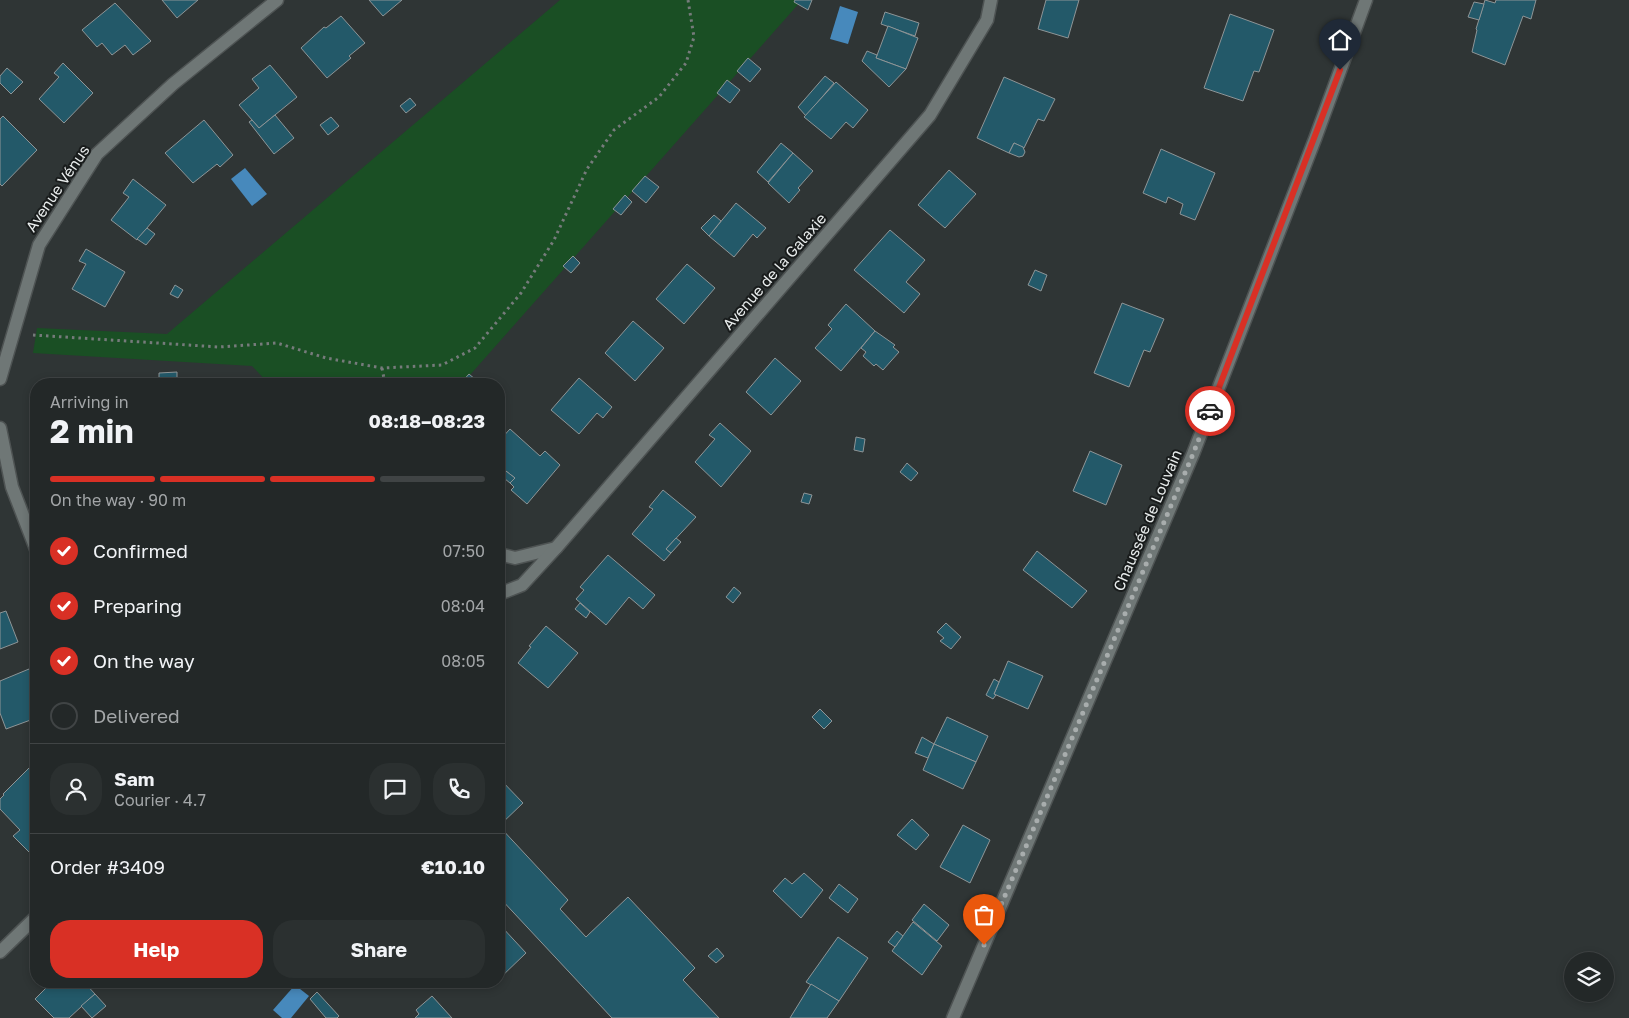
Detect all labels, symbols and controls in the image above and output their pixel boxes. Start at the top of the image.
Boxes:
pin [1319,19,1361,70]
icon: home [1326,26,1354,54]
street label: Avenue Vénus [21,141,93,235]
street label: Avenue de la Galaxie [718,209,830,333]
courier [1185,386,1235,436]
text: Arriving in [50,392,129,412]
icon: car [1196,397,1224,425]
text: 08:18–08:23 [369,409,485,432]
text: 2 min [50,412,134,450]
street label: Chaussée de Louvain [1109,447,1185,593]
text: On the way · 90 m [50,490,186,510]
icon: check [50,537,78,565]
text: Confirmed [93,539,188,562]
text: 07:50 [443,541,485,561]
icon: check [50,592,78,620]
text: Preparing [93,594,182,617]
text: 08:04 [441,596,485,616]
icon: check [50,647,78,675]
text: On the way [93,649,195,672]
text: 08:05 [441,651,485,671]
text: Delivered [93,704,180,727]
button: person [50,763,102,815]
button: chat [369,763,421,815]
button: phone [433,763,485,815]
text: Sam [114,767,154,790]
text: Courier · 4.7 [114,790,206,810]
text: Order #3409 [50,855,165,878]
text: €10.10 [421,855,485,878]
pin [963,894,1005,945]
icon: bag [970,901,998,929]
button: Help [50,920,263,978]
button: Share [273,920,485,978]
map controls [1564,952,1614,1002]
button: layers [1564,952,1614,1002]

